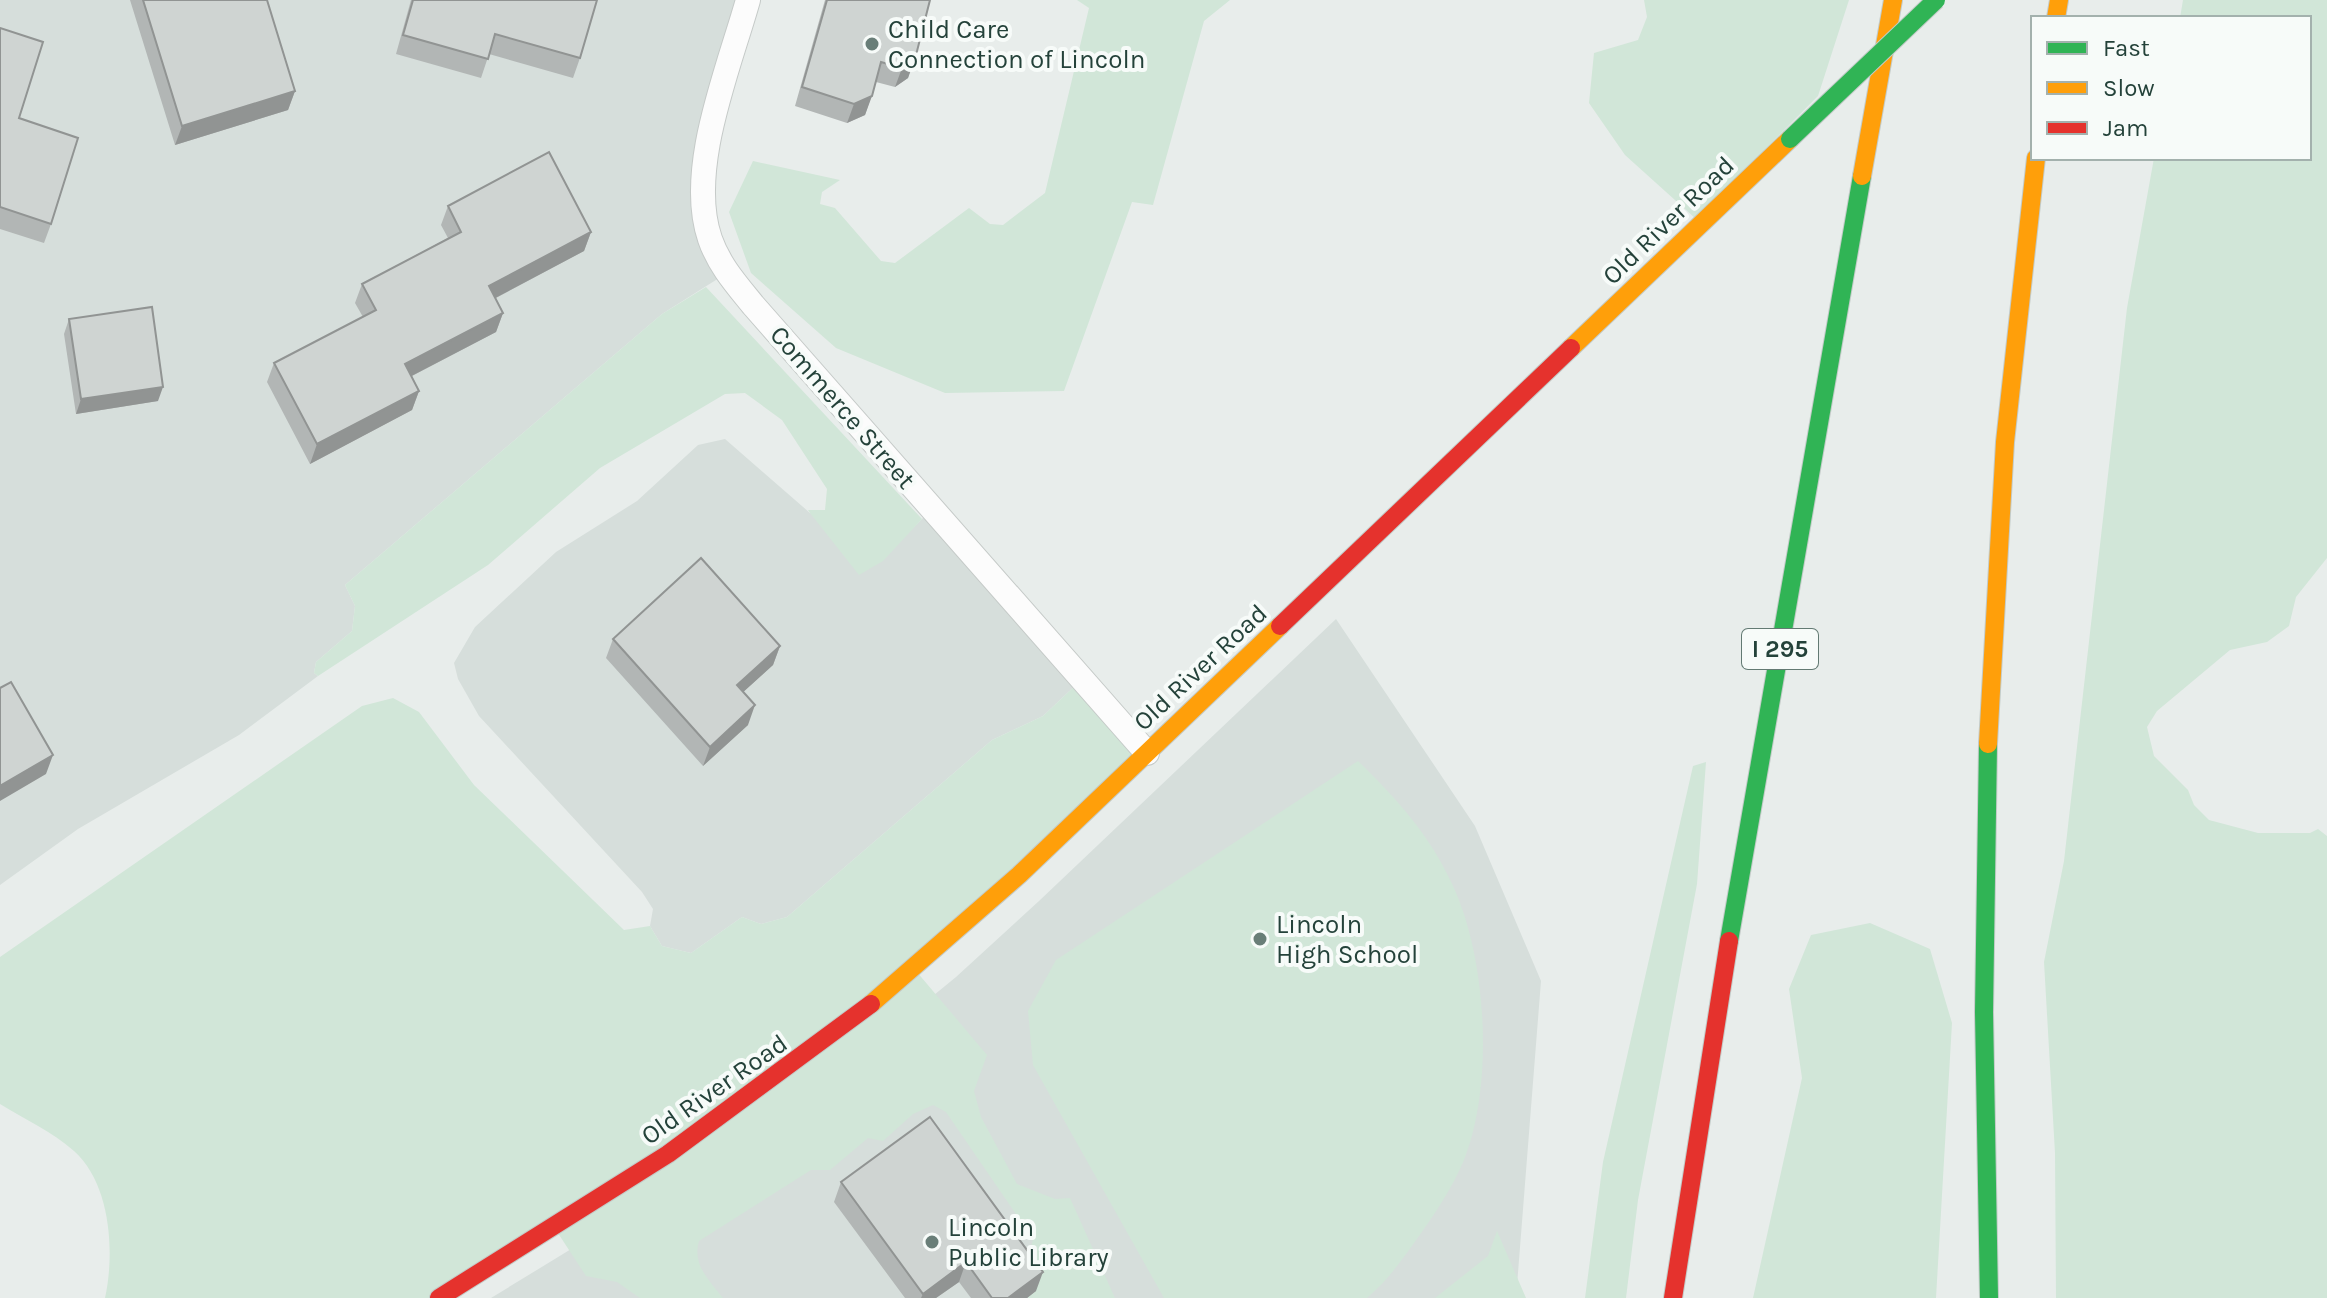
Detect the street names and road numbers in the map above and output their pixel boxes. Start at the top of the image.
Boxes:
street label: Old River Road [1596,150,1741,291]
street label: Commerce Street [763,319,922,495]
street label: Old River Road [1127,598,1274,737]
road number: I 295 [1742,629,1818,669]
street label: Old River Road [635,1028,793,1151]

